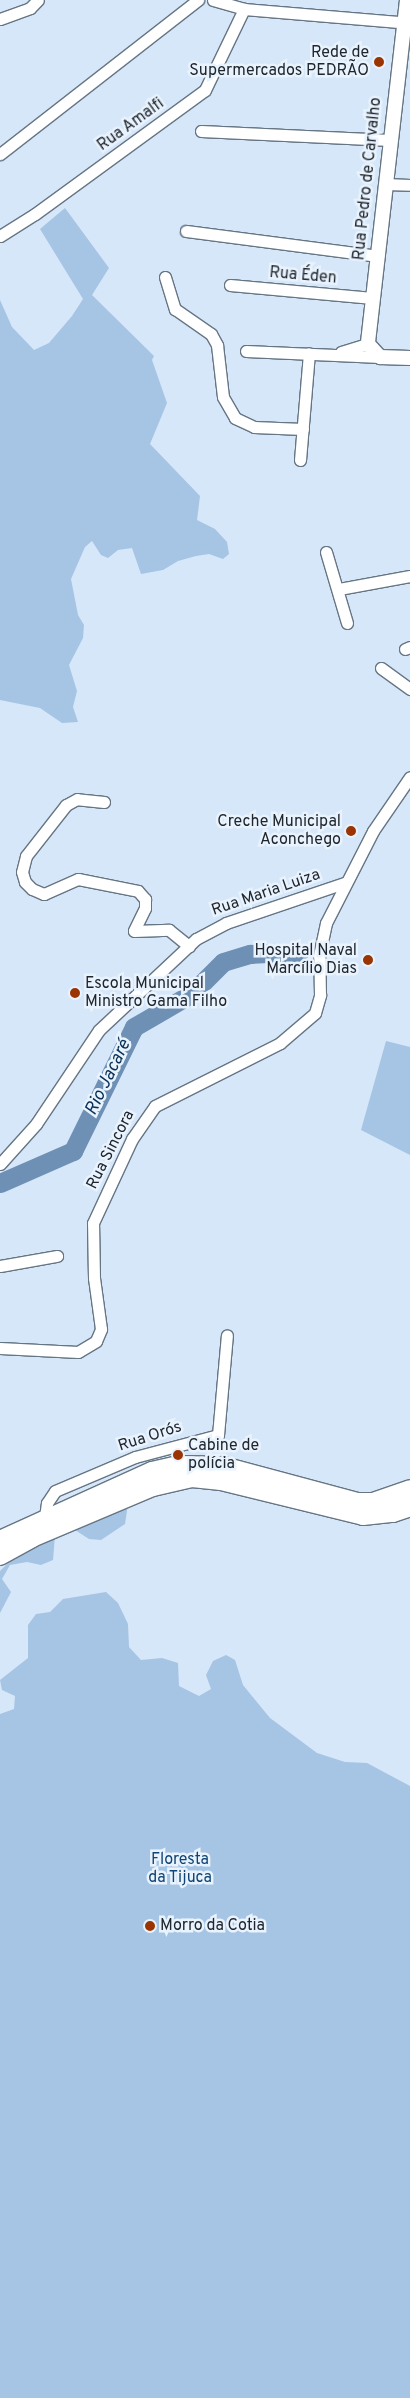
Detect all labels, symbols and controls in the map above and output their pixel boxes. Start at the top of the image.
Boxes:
place label: Rede de Supermercados PEDRÃO [189,43,369,81]
marker: Rede de Supermercados PEDRÃO [373,56,385,68]
street label: Rua Amalfi [94,94,168,156]
street label: Rua Pedro de Carvalho [350,97,386,261]
street label: Rua Éden [269,263,337,289]
place label: Creche Municipal Aconchego [217,812,341,850]
marker: Creche Municipal Aconchego [345,825,357,837]
street label: Rua Maria Luiza [209,865,323,921]
place label: Hospital Naval Marcílio Dias [254,941,357,979]
marker: Hospital Naval Marcílio Dias [361,953,375,967]
place label: Escola Municipal Ministro Gama Filho [85,974,227,1012]
marker: Escola Municipal Ministro Gama Filho [69,987,81,999]
water label: Rio Jacaré [81,1037,137,1119]
street label: Rua Sincora [83,1107,139,1193]
street label: Rua Orós [116,1418,184,1456]
place label: Cabine de polícia [188,1436,259,1474]
marker: Cabine de polícia [172,1449,184,1461]
park label: Floresta da Tijuca [148,1850,212,1888]
place label: Morro da Cotia [160,1916,265,1936]
marker: Morro da Cotia [144,1920,156,1932]

